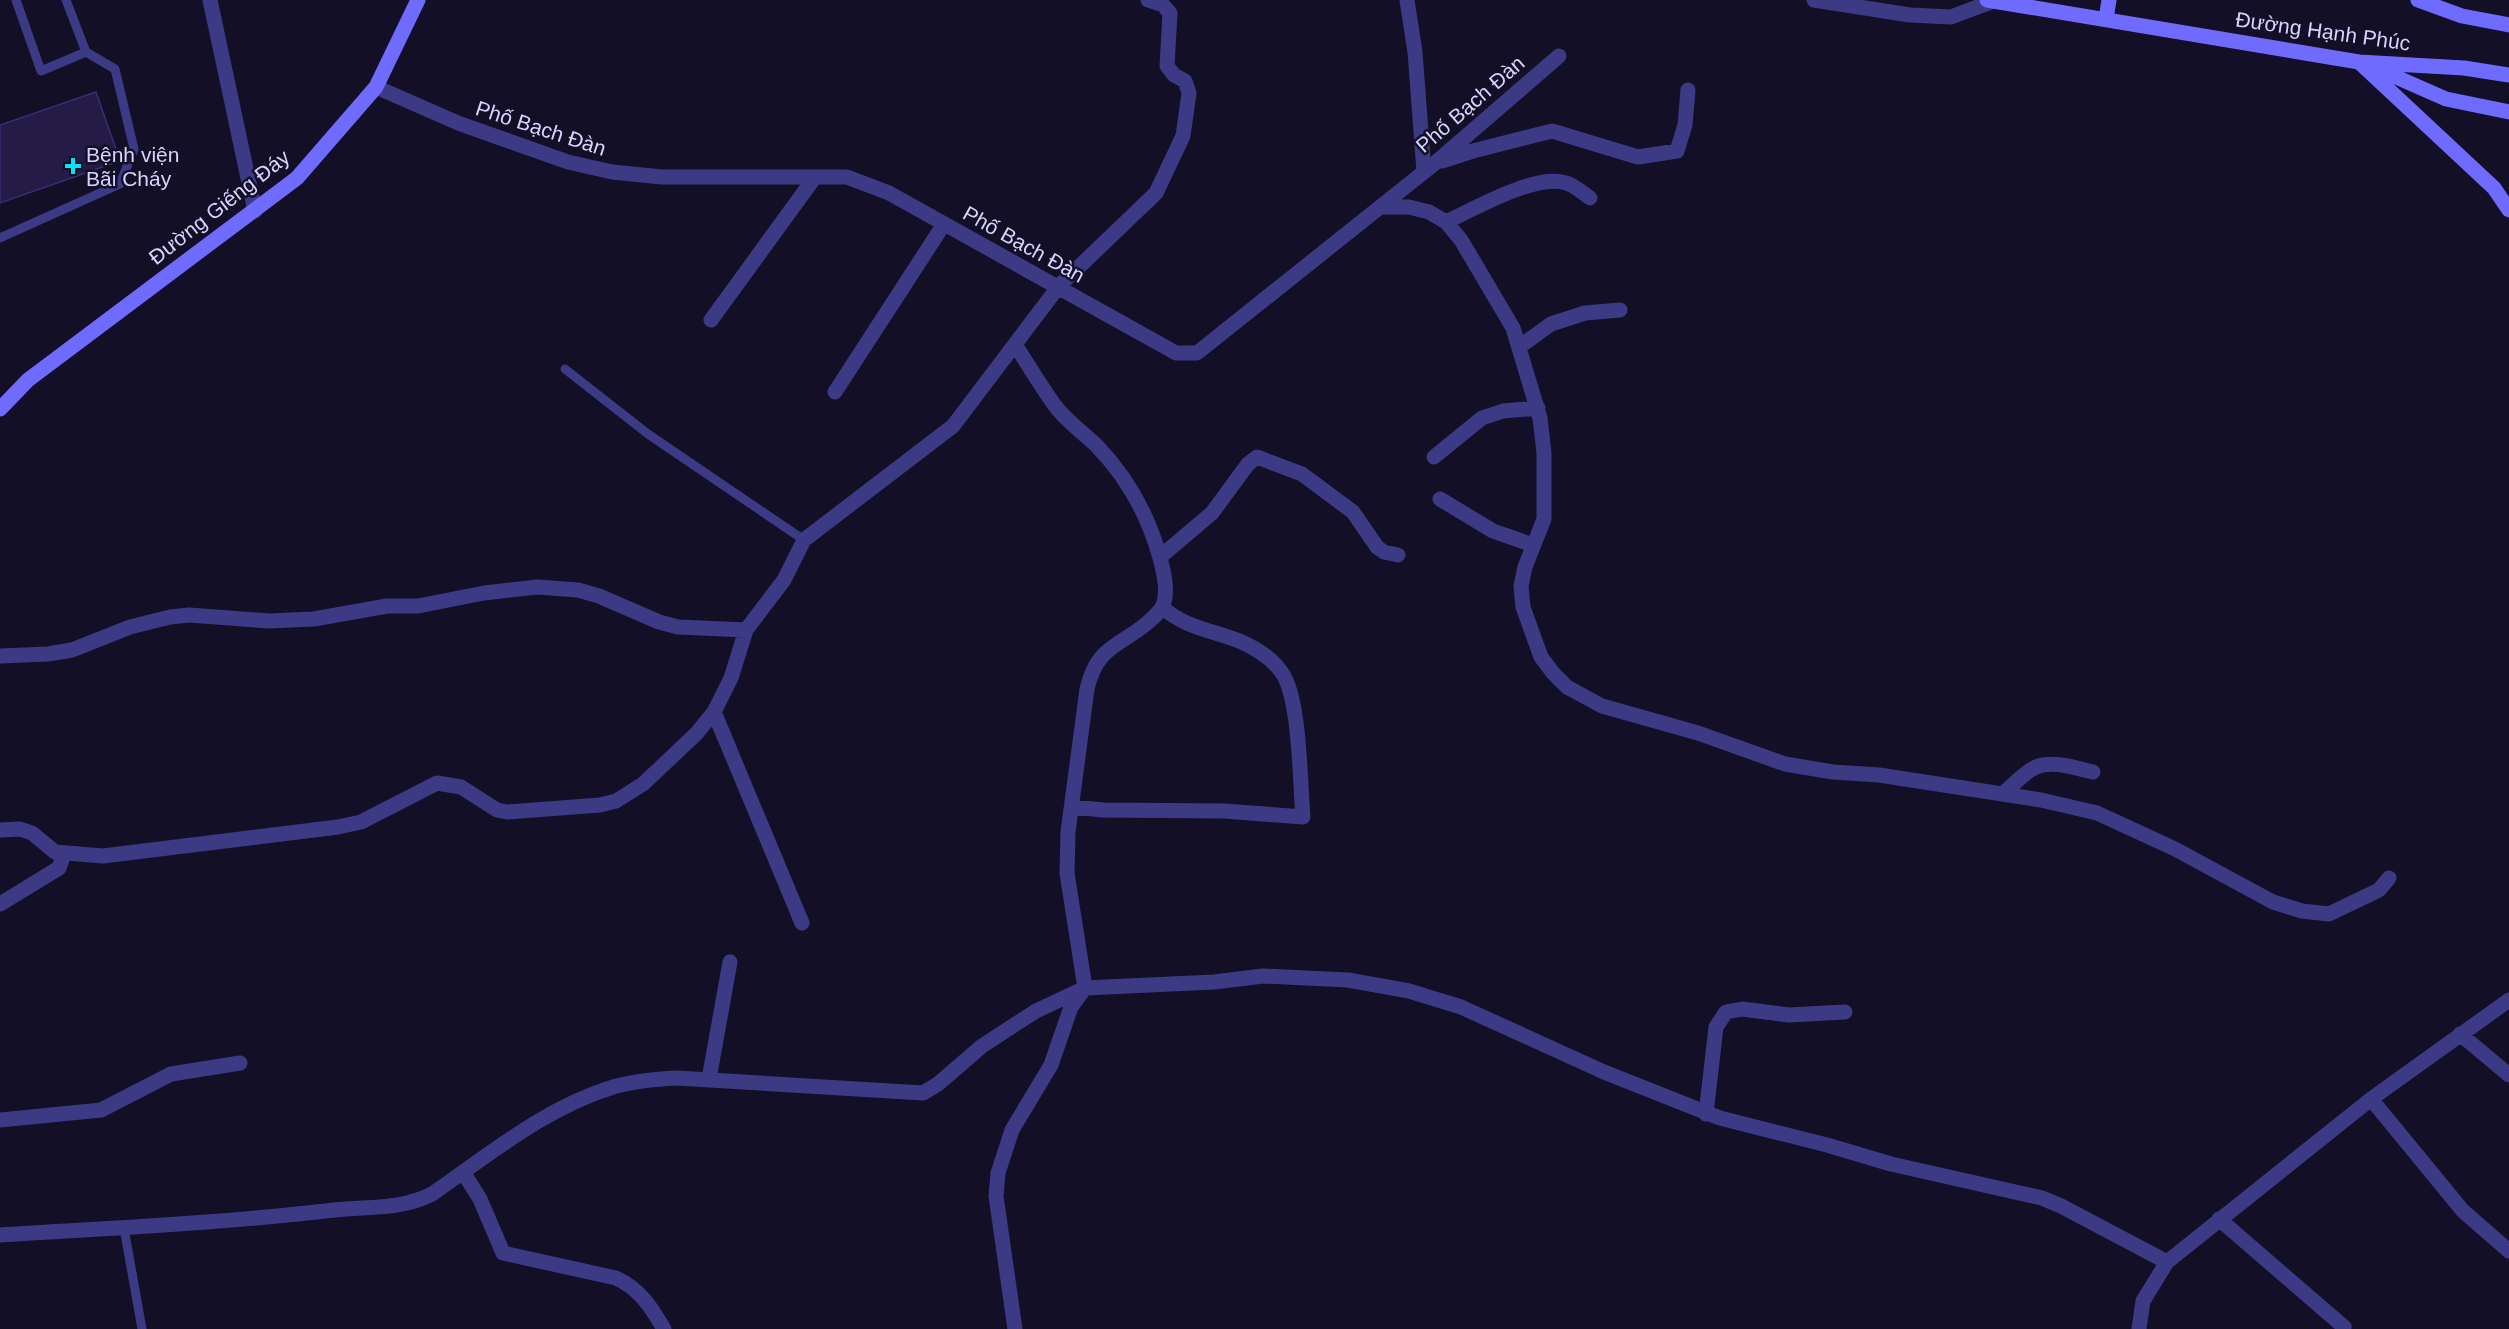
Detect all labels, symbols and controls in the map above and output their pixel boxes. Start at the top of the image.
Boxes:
street label: Đường Hạnh Phúc [2234,7,2412,55]
street label: Phố Bạch Đàn [1411,51,1529,157]
street label: Phố Bạch Đàn [473,96,609,160]
place label: Bệnh viện Bãi Cháy [86,143,179,190]
street label: Đường Giếng Đáy [144,145,294,269]
marker: Bệnh viện Bãi Cháy [64,157,82,175]
street label: Phố Bạch Đàn [959,201,1089,287]

